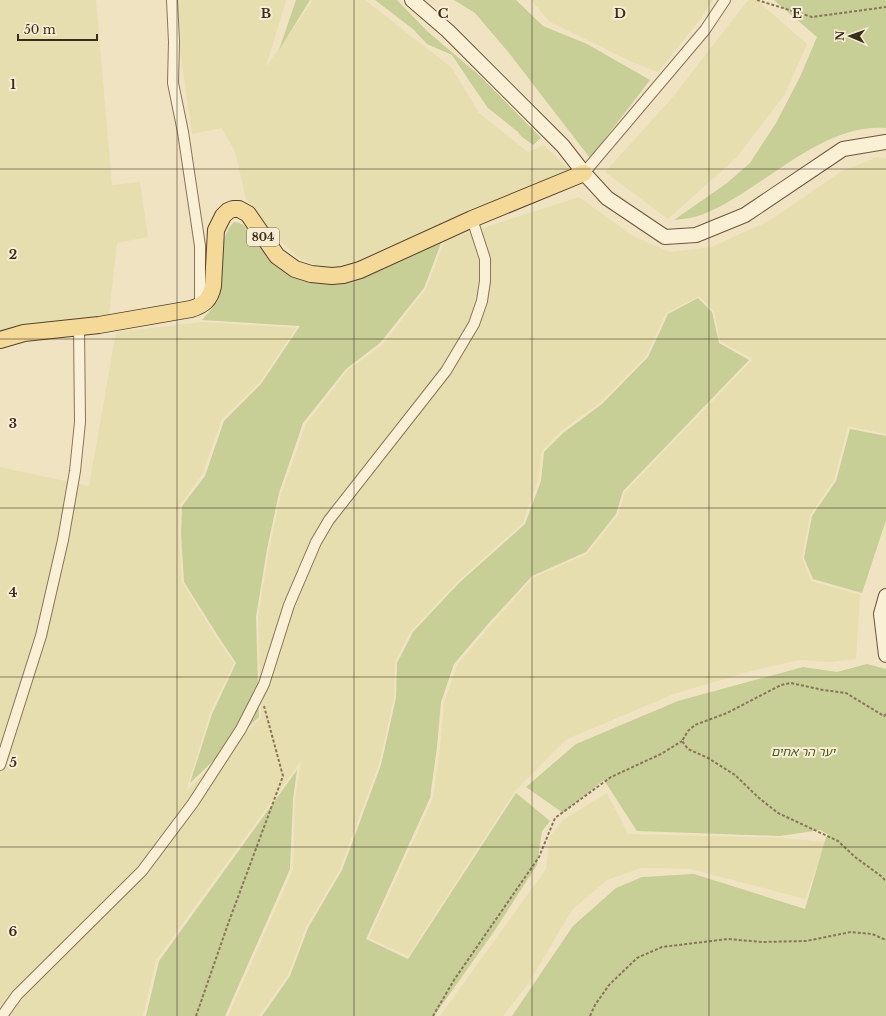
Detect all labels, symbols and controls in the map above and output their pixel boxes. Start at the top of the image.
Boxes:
text: B [261,5,271,22]
text: C [438,5,449,22]
text: D [614,5,626,22]
text: E [792,5,802,22]
scale bar [18,16,97,42]
north arrow [830,16,870,56]
text: 50 m [24,22,56,37]
text: N [833,30,847,41]
text: 1 [10,76,16,93]
road number: 804 [247,228,279,246]
text: 2 [9,246,17,263]
text: 3 [9,415,17,432]
text: 4 [9,584,18,601]
park label: יער הר אחים [771,744,837,759]
text: 5 [9,754,17,771]
text: 6 [9,923,18,940]

